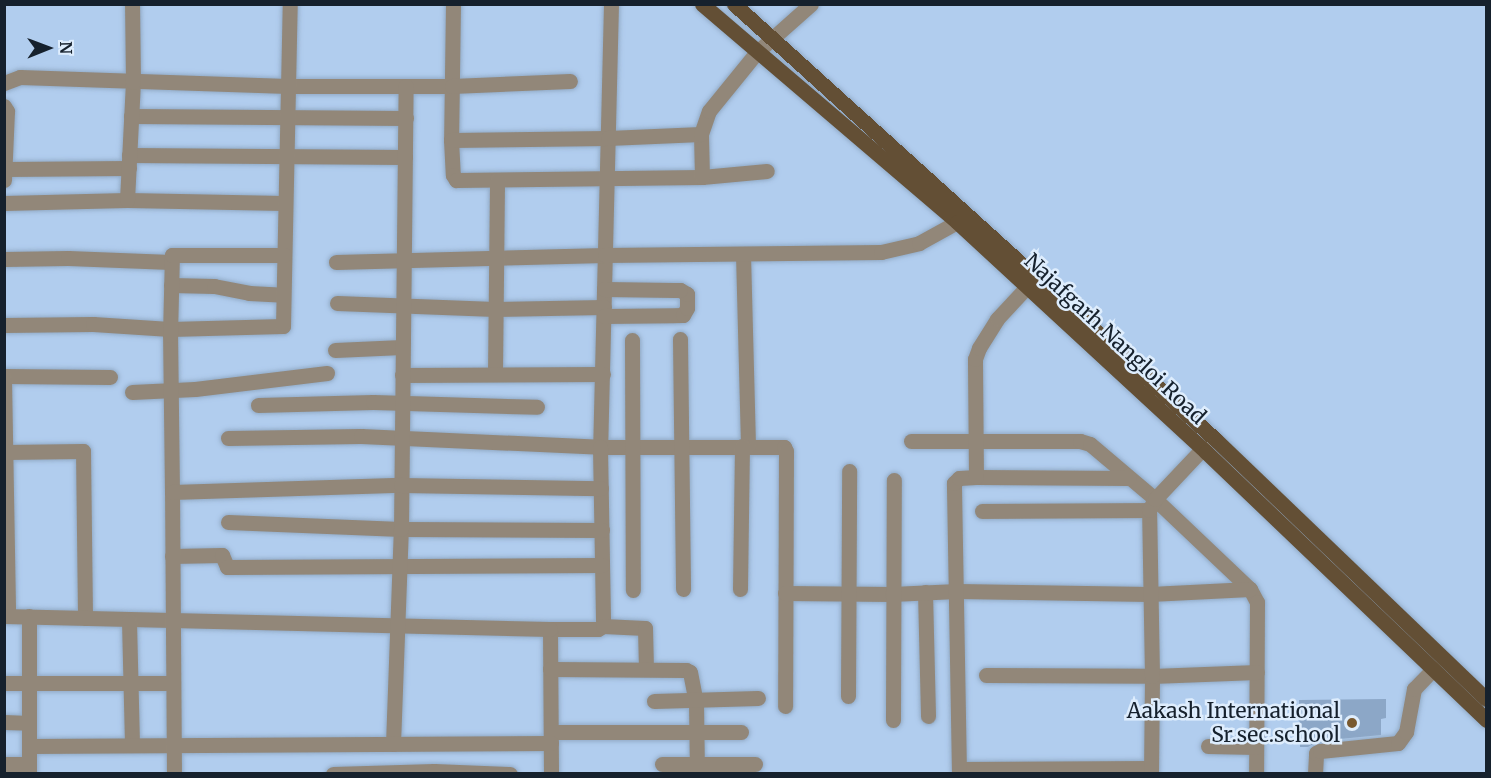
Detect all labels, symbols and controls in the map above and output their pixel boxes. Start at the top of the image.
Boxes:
north arrow [18,18,78,78]
text: N [56,41,76,54]
street label: Najafgarh Nangloi Road [1019,248,1211,430]
place label: Aakash International Sr.sec.school [1127,698,1340,748]
marker: Aakash International Sr.sec.school [1345,716,1359,730]

